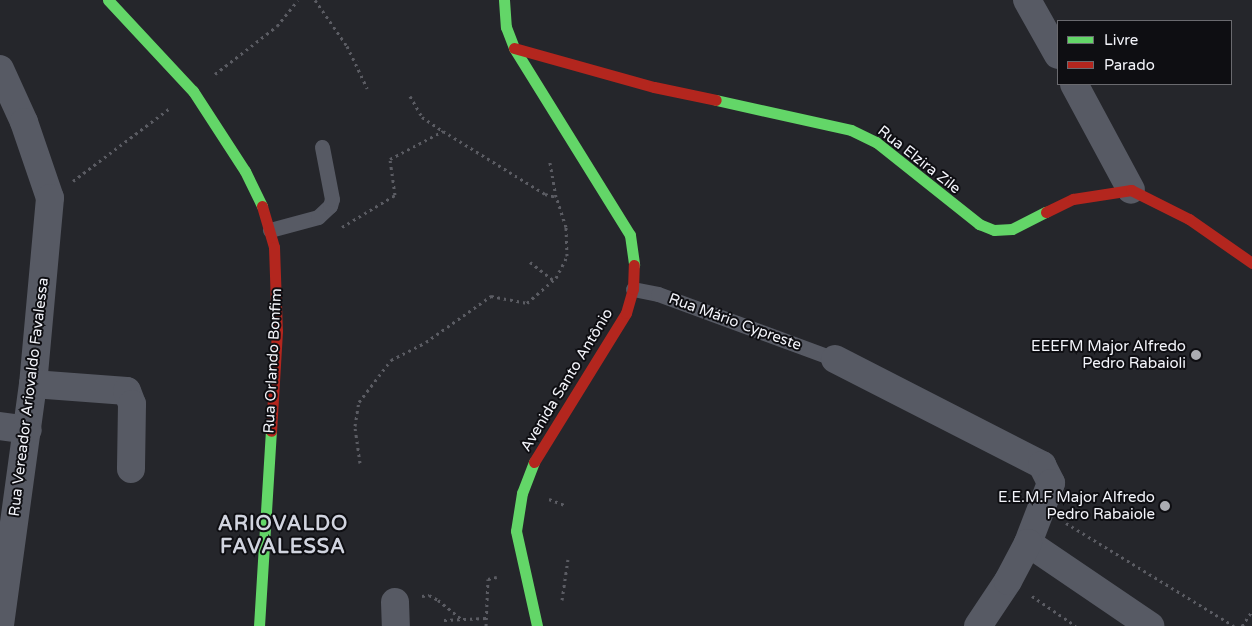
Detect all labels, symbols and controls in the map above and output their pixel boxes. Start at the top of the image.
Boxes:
legend [1057,20,1232,85]
text: Livre [1104,31,1138,49]
text: Parado [1104,56,1155,74]
street label: Rua Elzira Zile [874,122,964,198]
street label: Rua Vereador Ariovaldo Favalessa [5,276,53,518]
street label: Rua Orlando Bonfim [260,288,286,434]
street label: Rua Mário Cypreste [666,290,804,354]
street label: Avenida Santo Antônio [517,305,617,455]
place label: EEEFM Major Alfredo Pedro Rabaioli [1031,337,1186,372]
marker: EEEFM Major Alfredo Pedro Rabaioli [1190,349,1202,361]
place label: E.E.M.F Major Alfredo Pedro Rabaiole [998,488,1155,523]
marker: E.E.M.F Major Alfredo Pedro Rabaiole [1159,500,1171,512]
district label: ARIOVALDO FAVALESSA [217,512,349,559]

